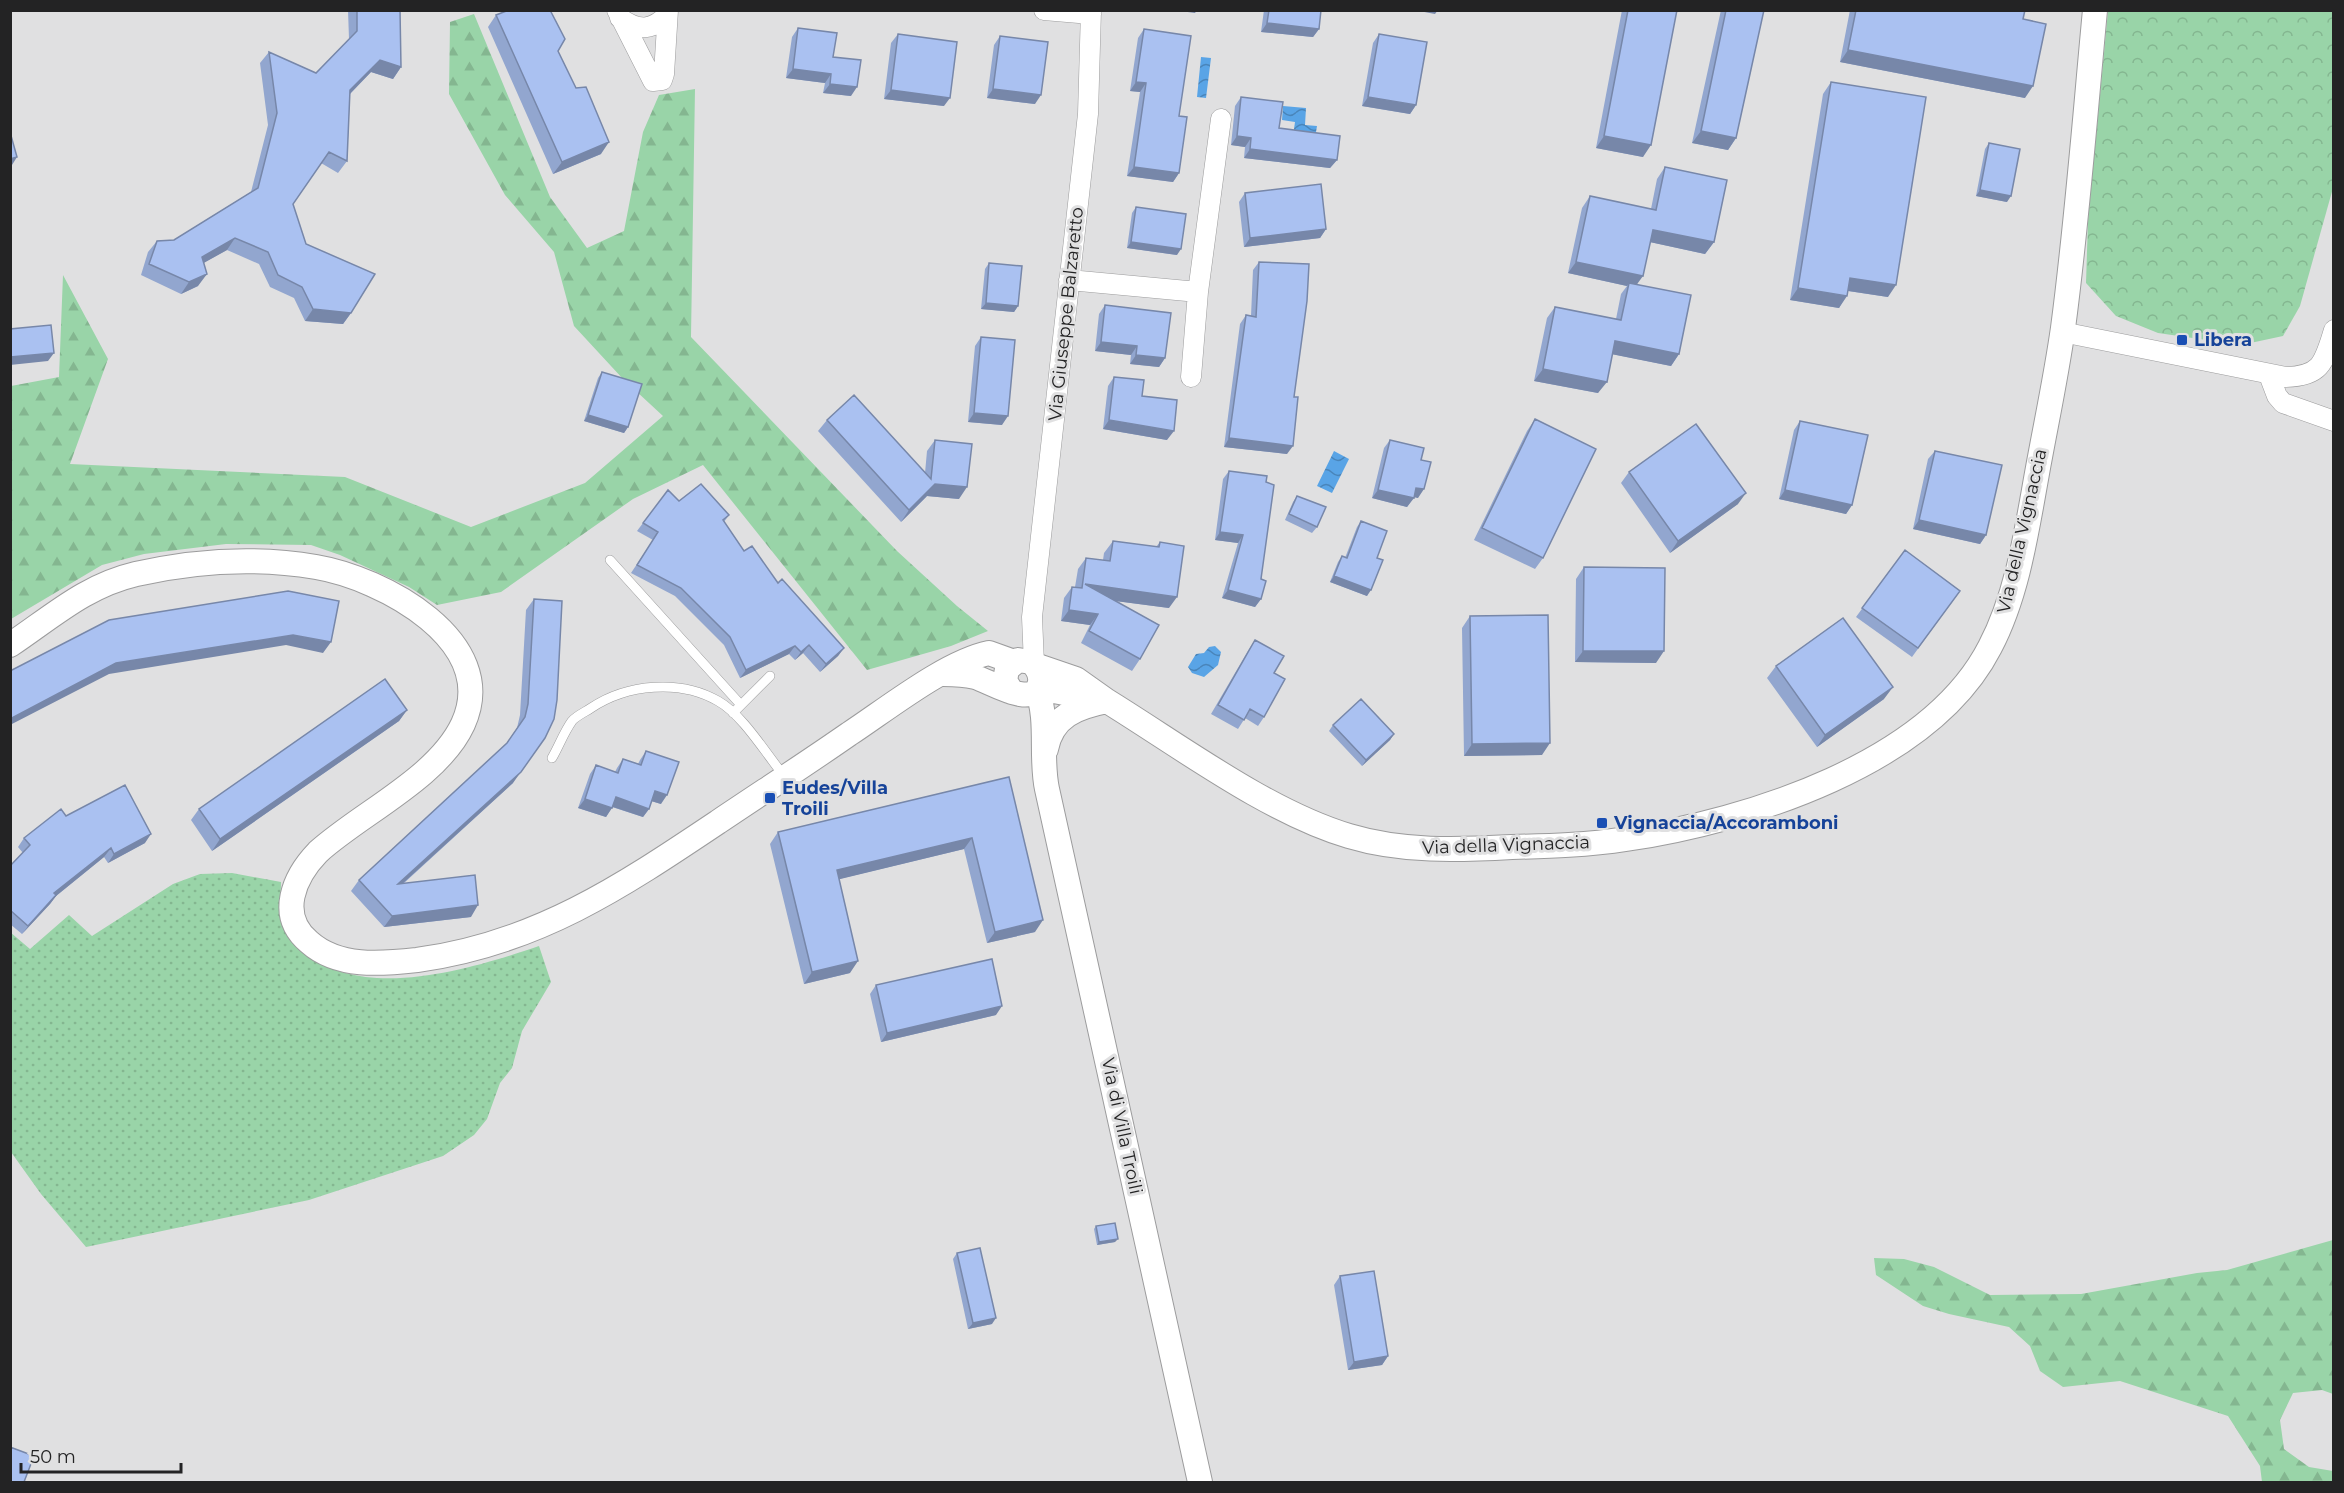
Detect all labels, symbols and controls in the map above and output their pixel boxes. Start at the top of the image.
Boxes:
street label: Via Giuseppe Balzaretto [1044,206,1088,422]
place label: Libera [2194,329,2252,351]
marker: Libera [2175,333,2189,347]
street label: Via della Vignaccia [1992,447,2052,615]
place label: Eudes/Villa Troili [782,777,888,820]
marker: Eudes/Villa Troili [763,791,777,805]
place label: Vignaccia/Accoramboni [1613,812,1839,834]
marker: Vignaccia/Accoramboni [1595,816,1609,830]
street label: Via della Vignaccia [1422,831,1590,859]
street label: Via di Villa Troili [1097,1056,1147,1196]
scale bar [21,1436,182,1474]
text: 50 m [30,1446,76,1468]

